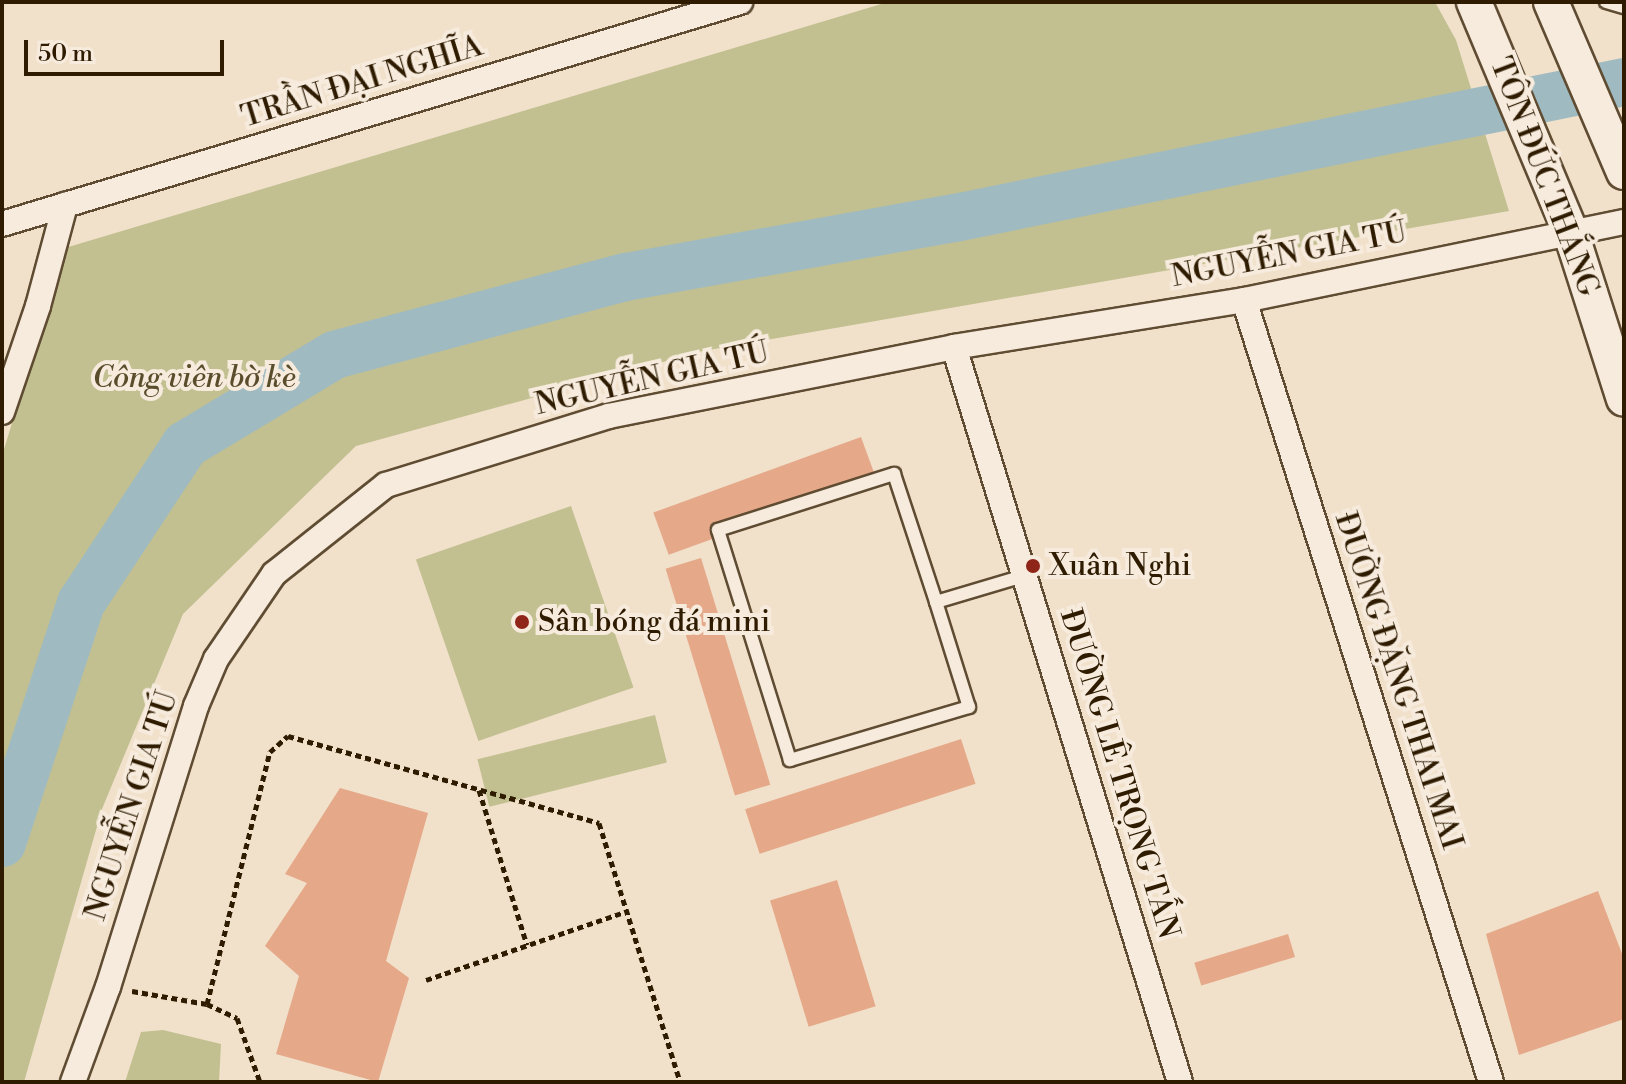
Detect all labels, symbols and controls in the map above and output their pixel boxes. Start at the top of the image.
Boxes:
scale bar [28,24,228,74]
street label: TRẦN ĐẠI NGHĨA [237,28,487,136]
text: 50 m [38,39,93,69]
street label: TÔN ĐỨC THẮNG [1482,52,1606,302]
street label: NGUYỄN GIA TÚ [1169,215,1409,295]
street label: NGUYỄN GIA TÚ [532,335,772,423]
park label: Công viên bờ kè [92,360,296,396]
street label: ĐƯỜNG ĐẶNG THAI MAI [1327,508,1469,854]
place label: Xuân Nghi [1049,548,1191,584]
marker: Xuân Nghi [1024,557,1042,575]
place label: Sân bóng đá mini [538,604,770,640]
street label: ĐƯỜNG LÊ TRỌNG TẤN [1052,605,1186,943]
marker: Sân bóng đá mini [513,613,531,631]
street label: NGUYỄN GIA TÚ [78,687,186,925]

